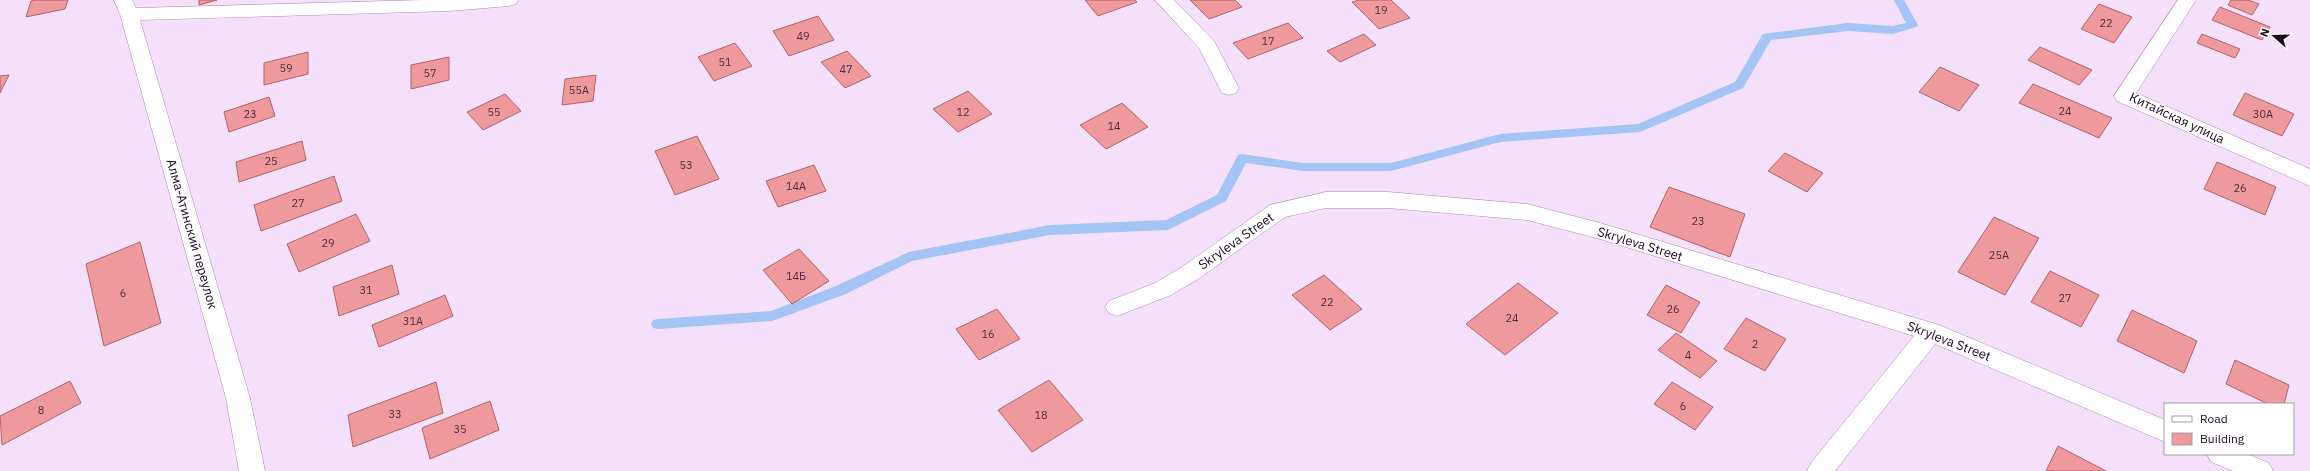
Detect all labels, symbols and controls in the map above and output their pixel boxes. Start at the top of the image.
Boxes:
house number: 19 [1374,3,1388,17]
house number: 22 [2099,16,2113,30]
north arrow [2254,16,2294,56]
text: N [2257,26,2273,39]
house number: 49 [796,29,810,43]
house number: 17 [1261,34,1275,48]
house number: 51 [718,55,732,69]
house number: 59 [279,61,293,75]
house number: 47 [839,62,853,76]
house number: 57 [423,66,437,80]
house number: 55А [569,83,589,97]
street label: Китайская улица [2127,88,2227,148]
house number: 24 [2058,104,2072,118]
house number: 55 [487,105,501,119]
house number: 12 [956,105,970,119]
house number: 23 [243,107,257,121]
house number: 30А [2253,107,2273,121]
house number: 14 [1107,119,1121,133]
house number: 25 [264,154,278,168]
street label: Алма-Атинский переулок [162,157,222,311]
house number: 53 [679,158,693,172]
house number: 14А [786,179,806,193]
house number: 26 [2233,181,2247,195]
house number: 27 [291,196,305,210]
street label: Skryleva Street [1195,209,1277,273]
house number: 23 [1691,214,1705,228]
street label: Skryleva Street [1595,223,1685,265]
house number: 29 [321,236,335,250]
house number: 25А [1989,248,2009,262]
house number: 14Б [786,269,806,283]
house number: 31 [359,283,373,297]
house number: 6 [120,286,126,300]
house number: 27 [2058,291,2072,305]
house number: 22 [1320,295,1334,309]
house number: 26 [1666,302,1680,316]
house number: 24 [1505,311,1519,325]
house number: 31А [403,314,423,328]
street label: Skryleva Street [1905,317,1993,365]
house number: 16 [981,327,995,341]
house number: 2 [1752,337,1758,351]
house number: 4 [1685,348,1692,362]
house number: 6 [1680,399,1686,413]
house number: 8 [38,403,44,417]
legend [2164,403,2294,455]
house number: 33 [388,407,402,421]
house number: 18 [1034,408,1048,422]
text: Road [2200,411,2228,426]
house number: 35 [453,422,467,436]
text: Building [2200,431,2245,446]

